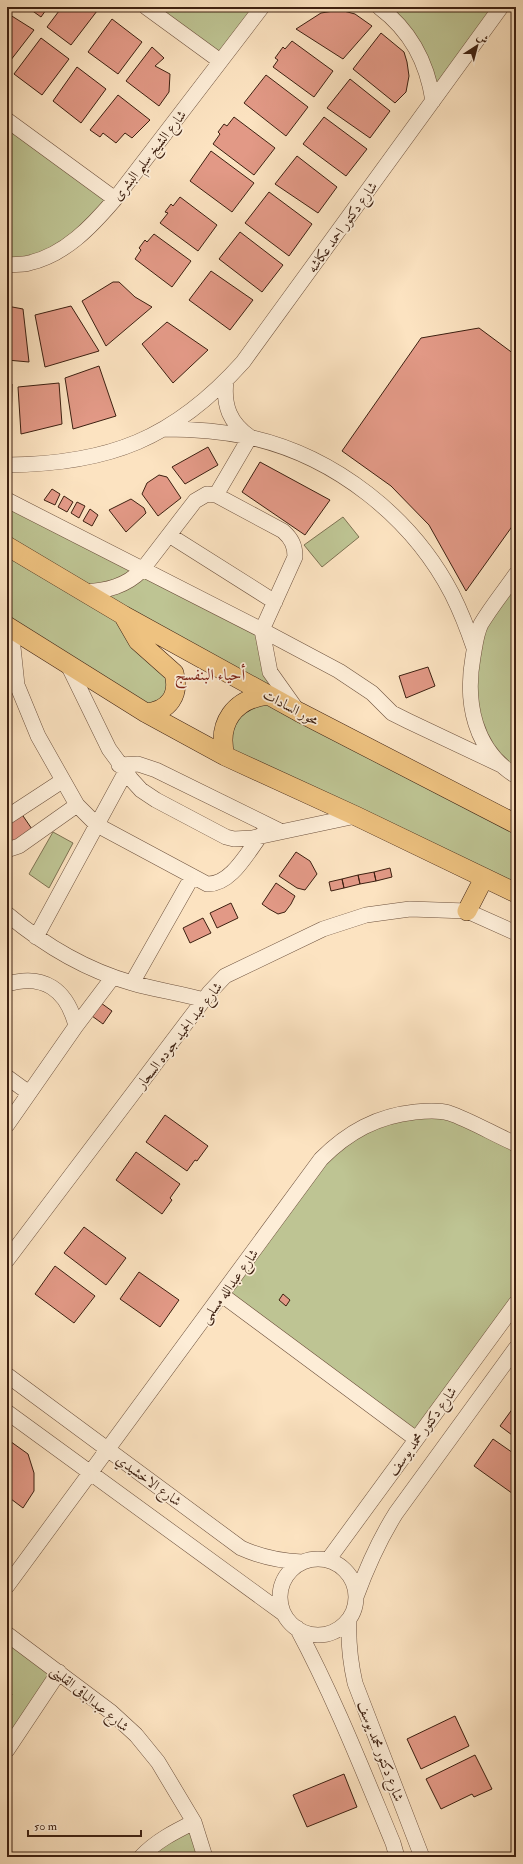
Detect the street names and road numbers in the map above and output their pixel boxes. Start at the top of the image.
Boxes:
street label: شارع الشيخ سليم البشرى [109,107,194,207]
street label: شارع دكتور احمد عكاشه [304,178,384,278]
street label: محور السادات [260,686,322,729]
street label: شارع عبد الحميد جوده السحار [131,979,229,1095]
street label: شارع عبدالله مسلمى [197,1246,265,1329]
street label: شارع دكتور محمد يوسف [384,1383,463,1481]
street label: شارع الاخشيدي [111,1451,185,1512]
street label: شارع عبدالباقى القلينى [45,1662,132,1738]
street label: شارع دكتور محمد يوسف [351,1699,407,1805]

